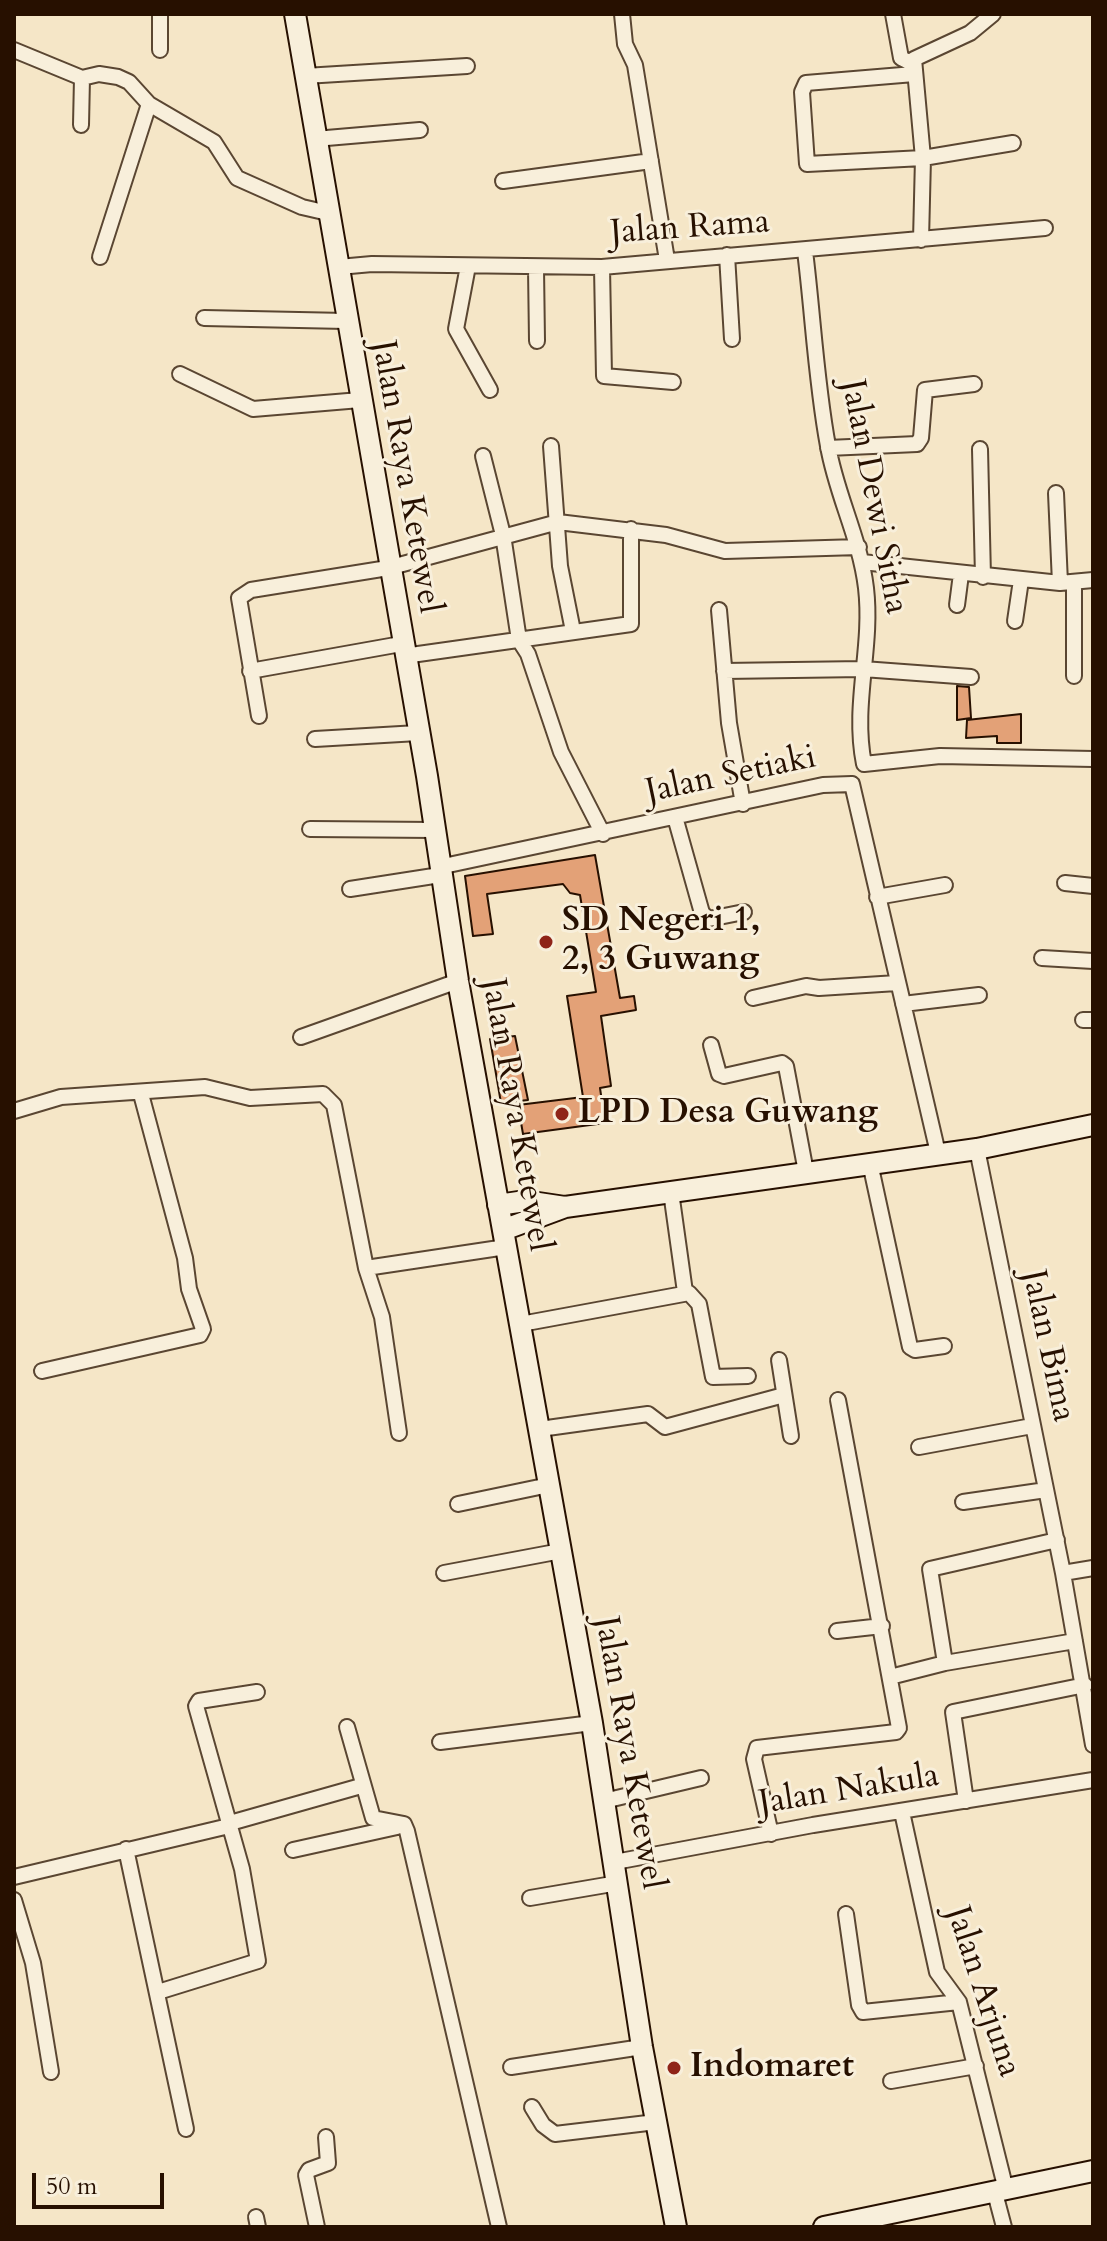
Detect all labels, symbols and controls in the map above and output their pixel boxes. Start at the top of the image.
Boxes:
street label: Jalan Rama [609,203,771,255]
street label: Jalan Raya Ketewel [361,337,449,617]
street label: Jalan Dewi Sitha [830,376,916,618]
street label: Jalan Setiaki [642,738,820,814]
place label: SD Negeri 1, 2, 3 Guwang [562,902,760,982]
marker: SD Negeri 1, 2, 3 Guwang [537,933,555,951]
street label: Jalan Raya Ketewel [471,975,559,1255]
place label: LPD Desa Guwang [578,1094,878,1134]
marker: LPD Desa Guwang [553,1105,571,1123]
street label: Jalan Bima [1011,1266,1083,1426]
street label: Jalan Raya Ketewel [584,1613,672,1893]
street label: Jalan Nakula [756,1757,942,1825]
street label: Jalan Arjuna [935,1902,1029,2082]
place label: Indomaret [690,2048,854,2088]
marker: Indomaret [665,2059,683,2077]
scale bar [36,2157,168,2207]
text: 50 m [46,2170,97,2203]

